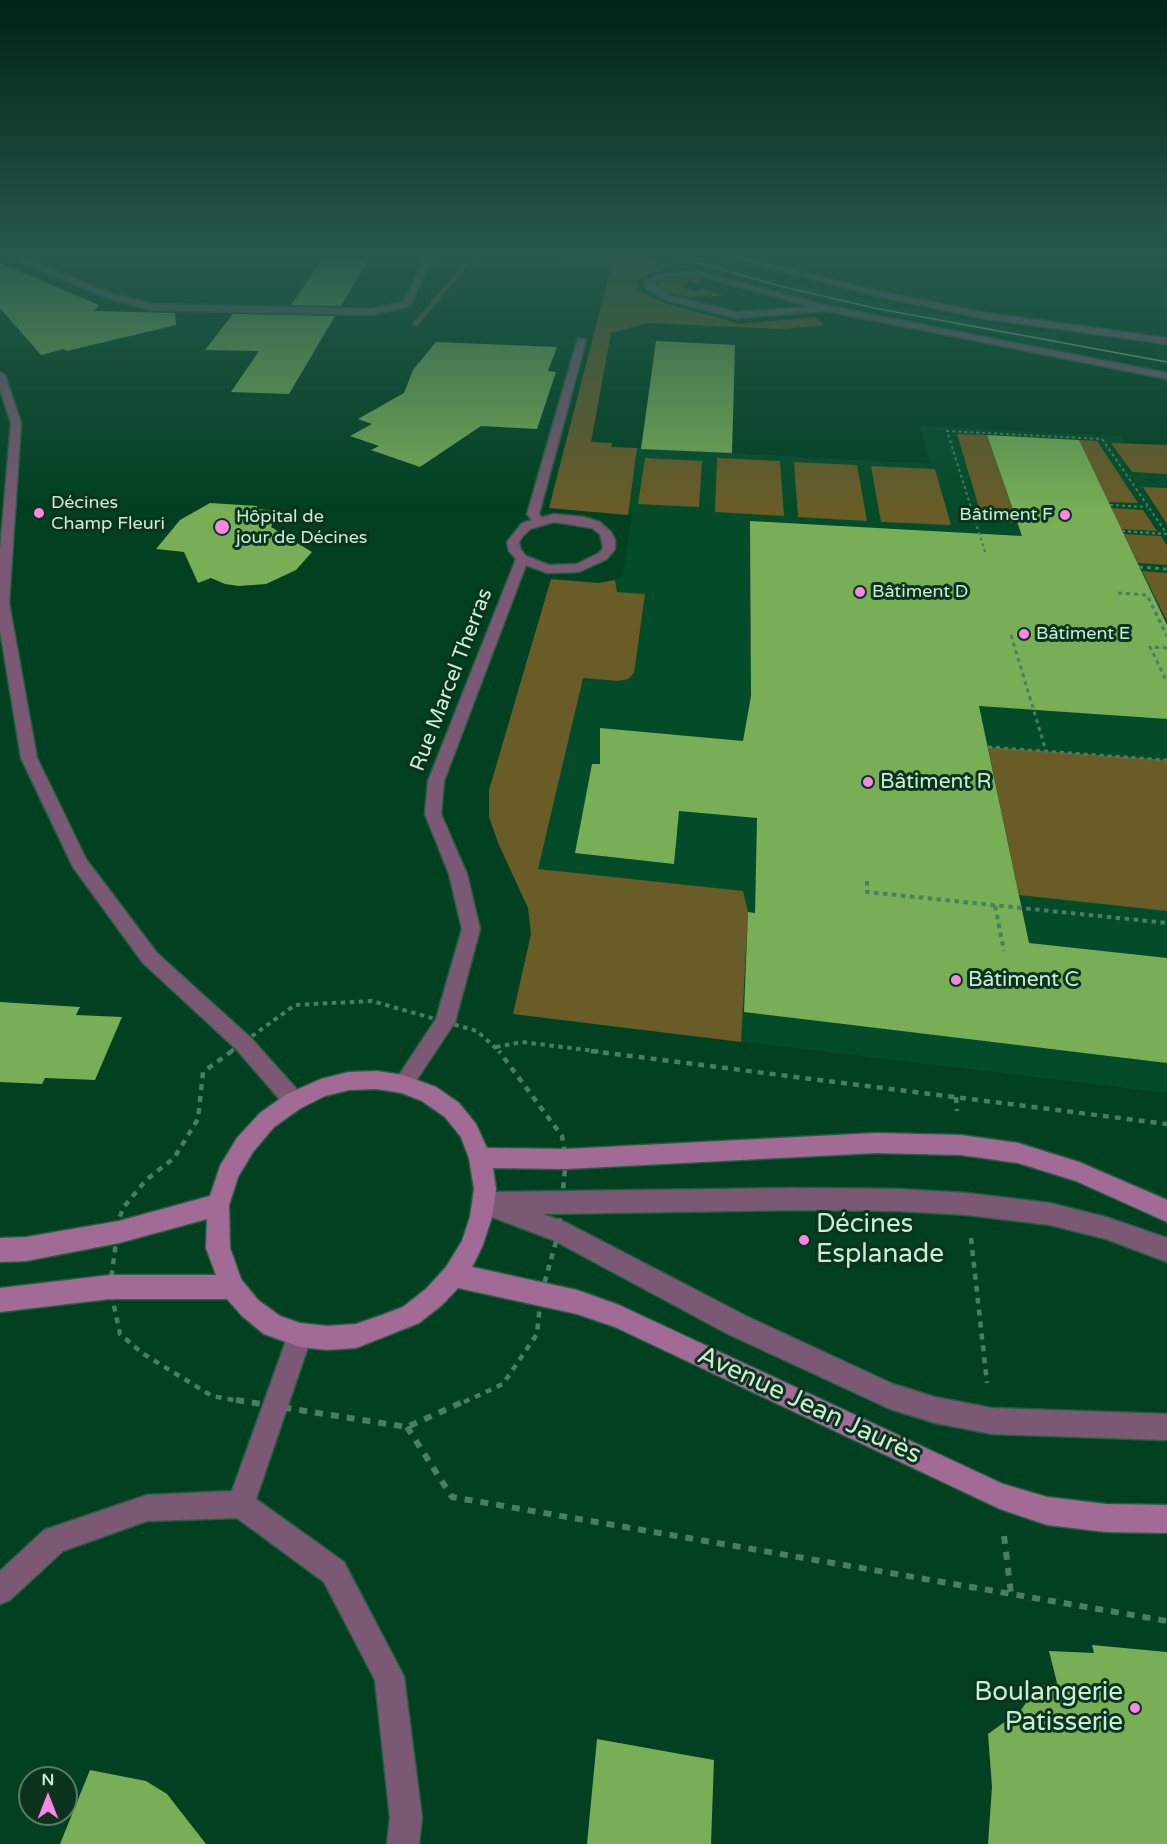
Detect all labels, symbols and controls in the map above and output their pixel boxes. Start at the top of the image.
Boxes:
place label: Décines Champ Fleuri [51,492,165,534]
place label: Bâtiment F [959,504,1053,526]
marker: Décines Champ Fleuri [32,506,46,520]
place label: Hôpital de jour de Décines [236,506,368,548]
marker: Bâtiment F [1058,508,1072,522]
marker: Hôpital de jour de Décines [213,518,231,536]
place label: Bâtiment D [872,581,968,603]
street label: Rue Marcel Therras [405,585,499,775]
marker: Bâtiment D [853,585,867,599]
place label: Bâtiment E [1036,623,1130,645]
marker: Bâtiment E [1017,627,1031,641]
place label: Bâtiment R [880,769,991,795]
marker: Bâtiment R [861,775,875,789]
place label: Bâtiment C [968,967,1079,993]
marker: Bâtiment C [949,973,963,987]
place label: Décines Esplanade [816,1209,944,1270]
marker: Décines Esplanade [797,1233,811,1247]
street label: Avenue Jean Jaurès [692,1340,926,1472]
place label: Boulangerie Patisserie [974,1677,1123,1738]
marker: Boulangerie Patisserie [1128,1701,1142,1715]
north arrow [18,1766,78,1826]
text: N [42,1770,54,1790]

